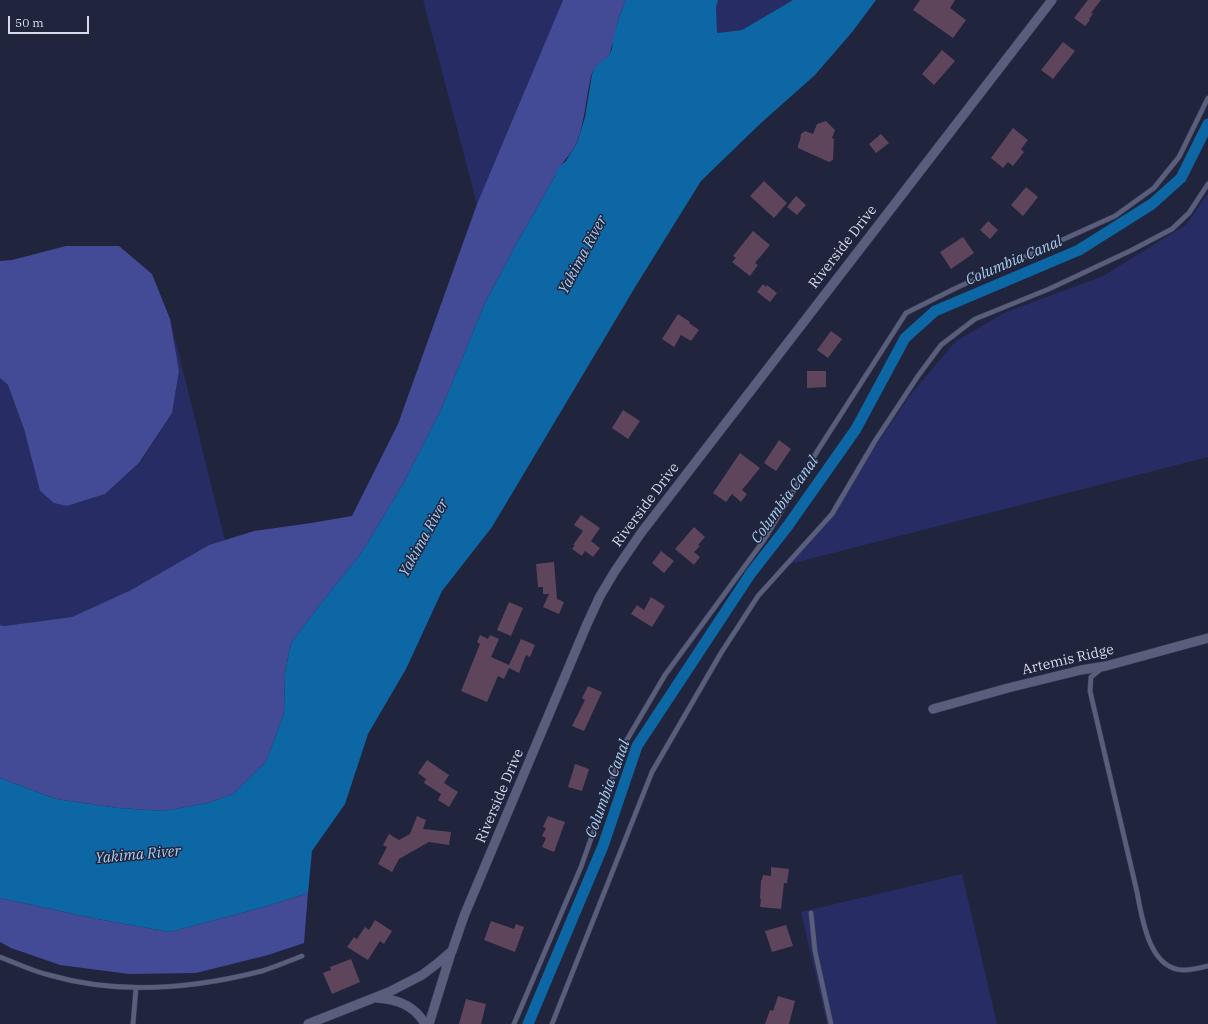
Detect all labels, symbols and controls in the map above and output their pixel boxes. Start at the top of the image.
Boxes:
scale bar [10,8,91,34]
text: 50 m [15,15,44,30]
street label: Riverside Drive [805,202,881,292]
water label: Yakima River [555,213,611,297]
water label: Columbia Canal [963,233,1065,289]
water label: Columbia Canal [747,453,823,547]
street label: Riverside Drive [609,460,683,550]
water label: Yakima River [395,496,453,580]
street label: Artemis Ridge [1021,641,1115,679]
water label: Columbia Canal [582,738,634,840]
street label: Riverside Drive [473,746,527,846]
water label: Yakima River [94,842,182,868]

